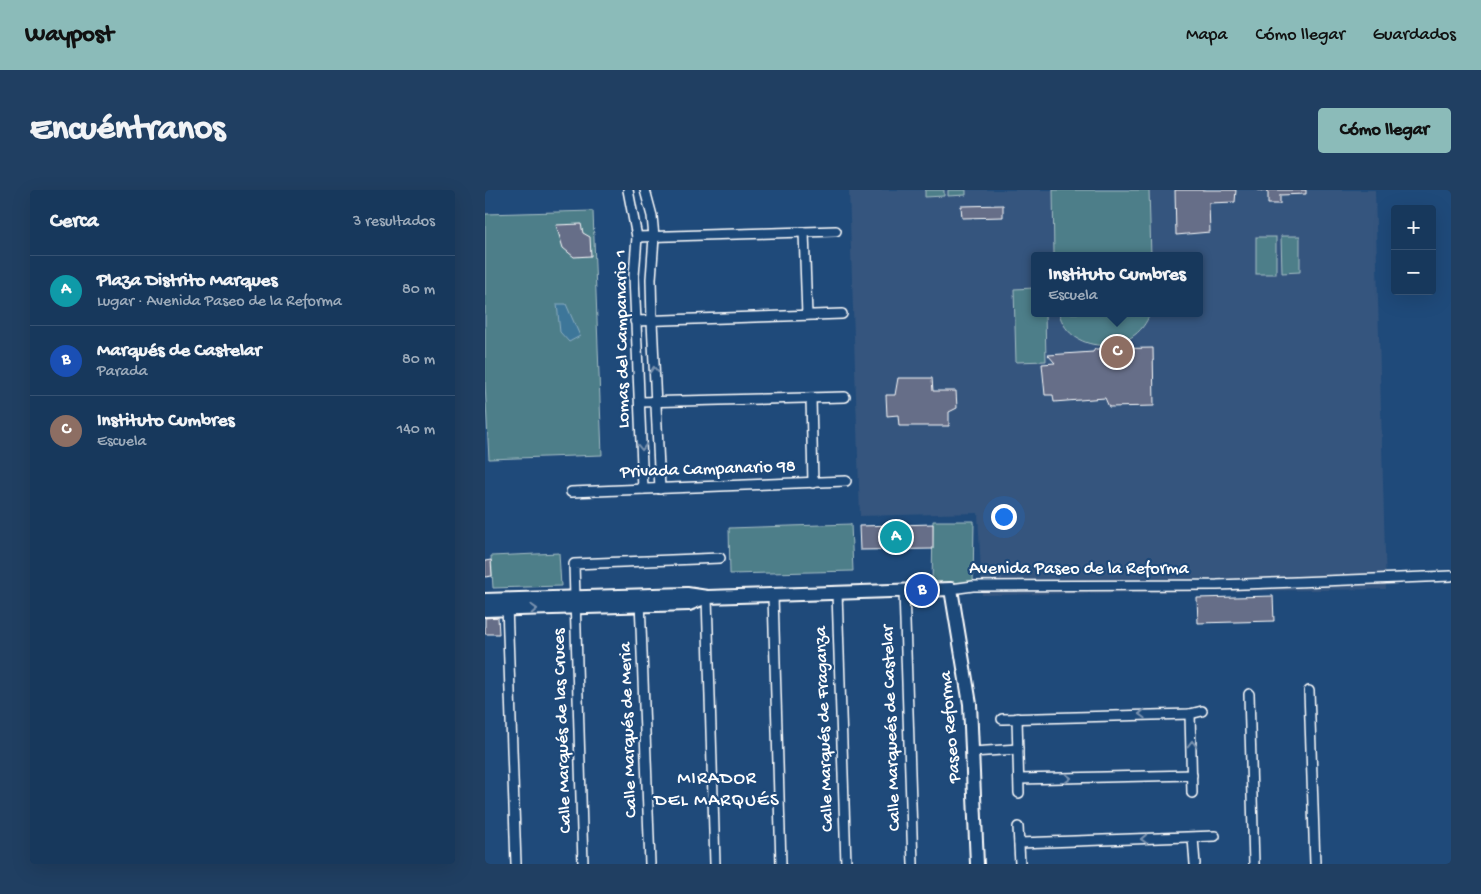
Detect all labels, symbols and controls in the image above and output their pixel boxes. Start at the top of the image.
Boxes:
text: Waypost [25,21,113,50]
text: Mapa [1186,25,1227,46]
text: Cómo llegar [1255,25,1345,46]
text: Guardados [1373,25,1456,46]
button: Cómo llegar [1318,108,1451,153]
text: Encuéntranos [30,110,225,151]
map controls [1391,205,1436,295]
button: + [1391,205,1436,250]
text: Cerca [50,210,98,235]
text: 3 resultados [353,213,435,232]
street label: Lomas del Campanario 1 [611,249,635,429]
button: − [1391,250,1436,295]
popup [1031,252,1203,317]
text: Instituto Cumbres [1048,264,1186,287]
text: Plaza Distrito Marques [97,270,277,293]
text: A [61,281,71,300]
text: 80 m [402,281,435,300]
text: Escuela [1048,287,1098,306]
text: Lugar · Avenida Paseo de la Reforma [97,293,342,312]
pin: C [1101,333,1133,371]
text: Marqués de Castelar [97,340,261,363]
text: B [62,351,70,370]
text: 80 m [402,351,435,370]
text: Parada [97,363,148,382]
one-way arrow [649,366,660,374]
text: Instituto Cumbres [97,410,235,433]
text: C [62,421,70,440]
text: 140 m [397,421,435,440]
text: Escuela [97,433,146,452]
one-way arrow [636,444,647,452]
street label: Privada Campanario 98 [619,456,796,484]
your location [991,504,1017,530]
pin: A [880,518,912,556]
street label: Avenida Paseo de la Reforma [969,559,1190,580]
pin: B [906,571,938,609]
one-way arrow [530,603,538,614]
street label: Calle Marqueés de Castelar [878,623,906,831]
street label: Calle Marqués de Fraganza [811,625,839,832]
street label: Calle Marqués de las Cruces [549,627,577,834]
street label: Calle Marqués de Meria [615,641,643,818]
street label: Paseo Reforma [936,669,966,785]
one-way arrow [1137,708,1145,719]
one-way arrow [1187,740,1197,748]
district label: MIRADOR DEL MARQUÉS [652,768,780,813]
one-way arrow [1064,773,1072,783]
one-way arrow [1140,834,1148,844]

